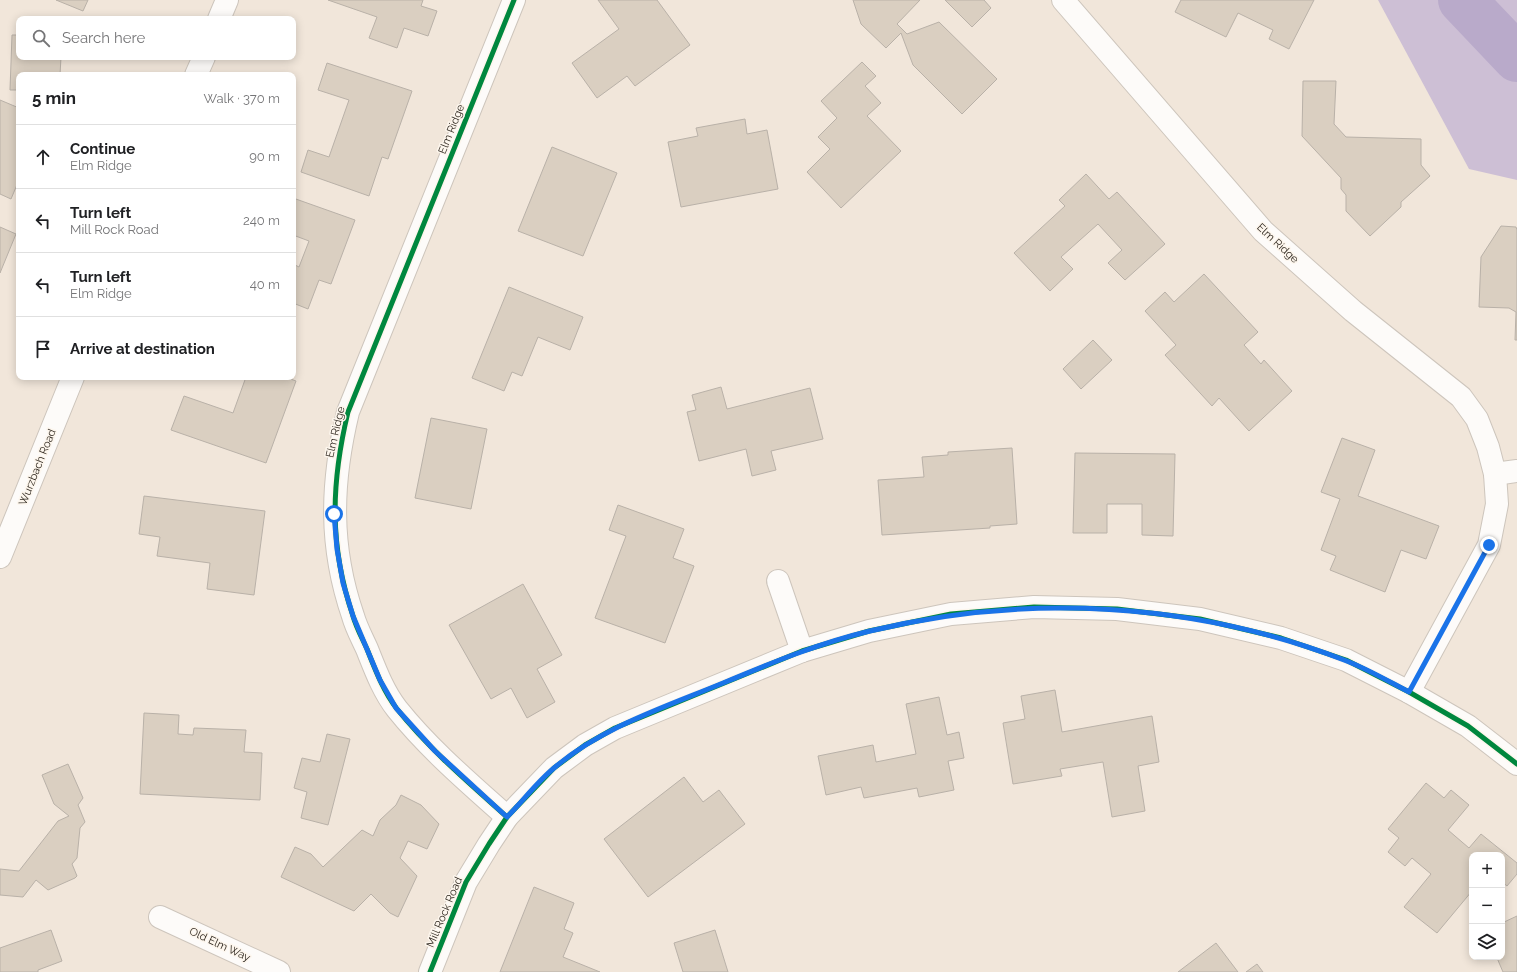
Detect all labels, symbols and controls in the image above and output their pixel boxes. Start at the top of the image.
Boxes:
search box [16,16,296,60]
icon: search [30,27,52,49]
text: Search here [62,29,145,47]
text: 5 min [32,88,76,108]
text: Walk · 370 m [203,91,280,106]
street label: Elm Ridge [436,102,467,156]
text: Continue [70,140,135,158]
icon: ahead [32,146,54,168]
text: 90 m [249,149,280,164]
text: Elm Ridge [70,158,132,173]
text: Turn left [70,204,131,222]
icon: left [32,210,54,232]
text: 240 m [243,213,280,228]
street label: Elm Ridge [1254,221,1302,266]
text: Mill Rock Road [70,222,159,237]
text: Turn left [70,268,131,286]
icon: left [32,274,54,296]
text: 40 m [250,277,280,292]
text: Elm Ridge [70,286,132,301]
icon: arrive [32,338,54,360]
text: Arrive at destination [70,340,215,358]
street label: Elm Ridge [323,405,348,459]
street label: Wurzbach Road [16,427,59,507]
route start [325,505,343,523]
route end [1480,536,1498,554]
map controls [1469,852,1505,960]
button: + [1469,852,1505,888]
street label: Mill Rock Road [424,875,465,949]
button: − [1469,888,1505,924]
button: layers [1469,924,1505,960]
street label: Old Elm Way [187,925,252,964]

